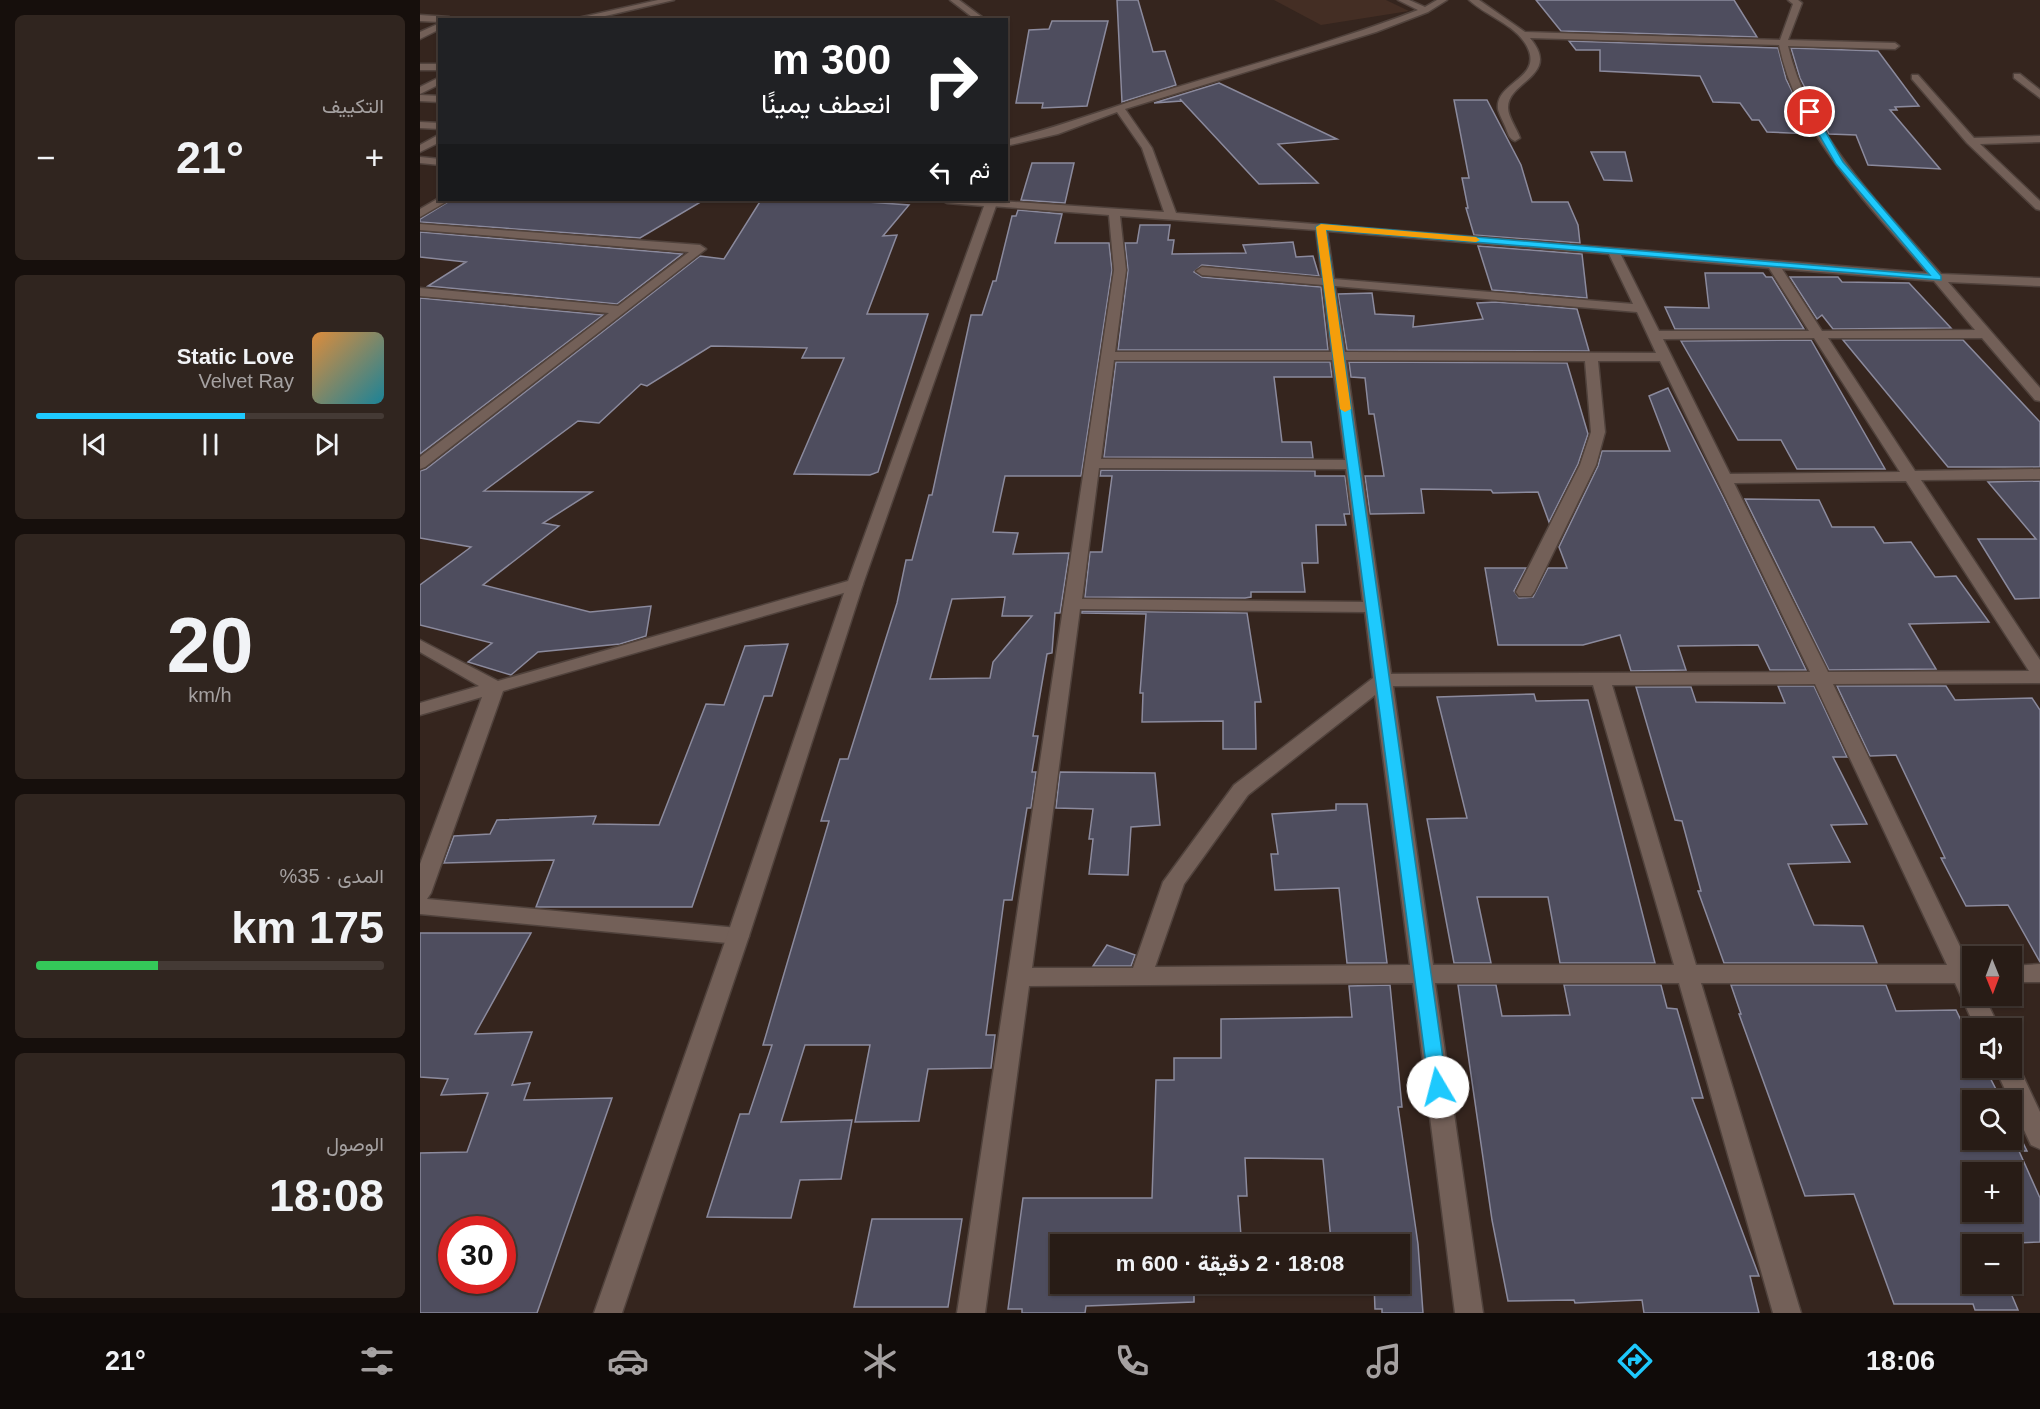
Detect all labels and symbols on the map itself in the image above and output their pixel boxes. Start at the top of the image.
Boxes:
pin [1784,86,1835,137]
north arrow [1962,946,2022,1006]
position arrow [1406,1055,1470,1119]
speed limit sign: 30 [438,1216,516,1294]

